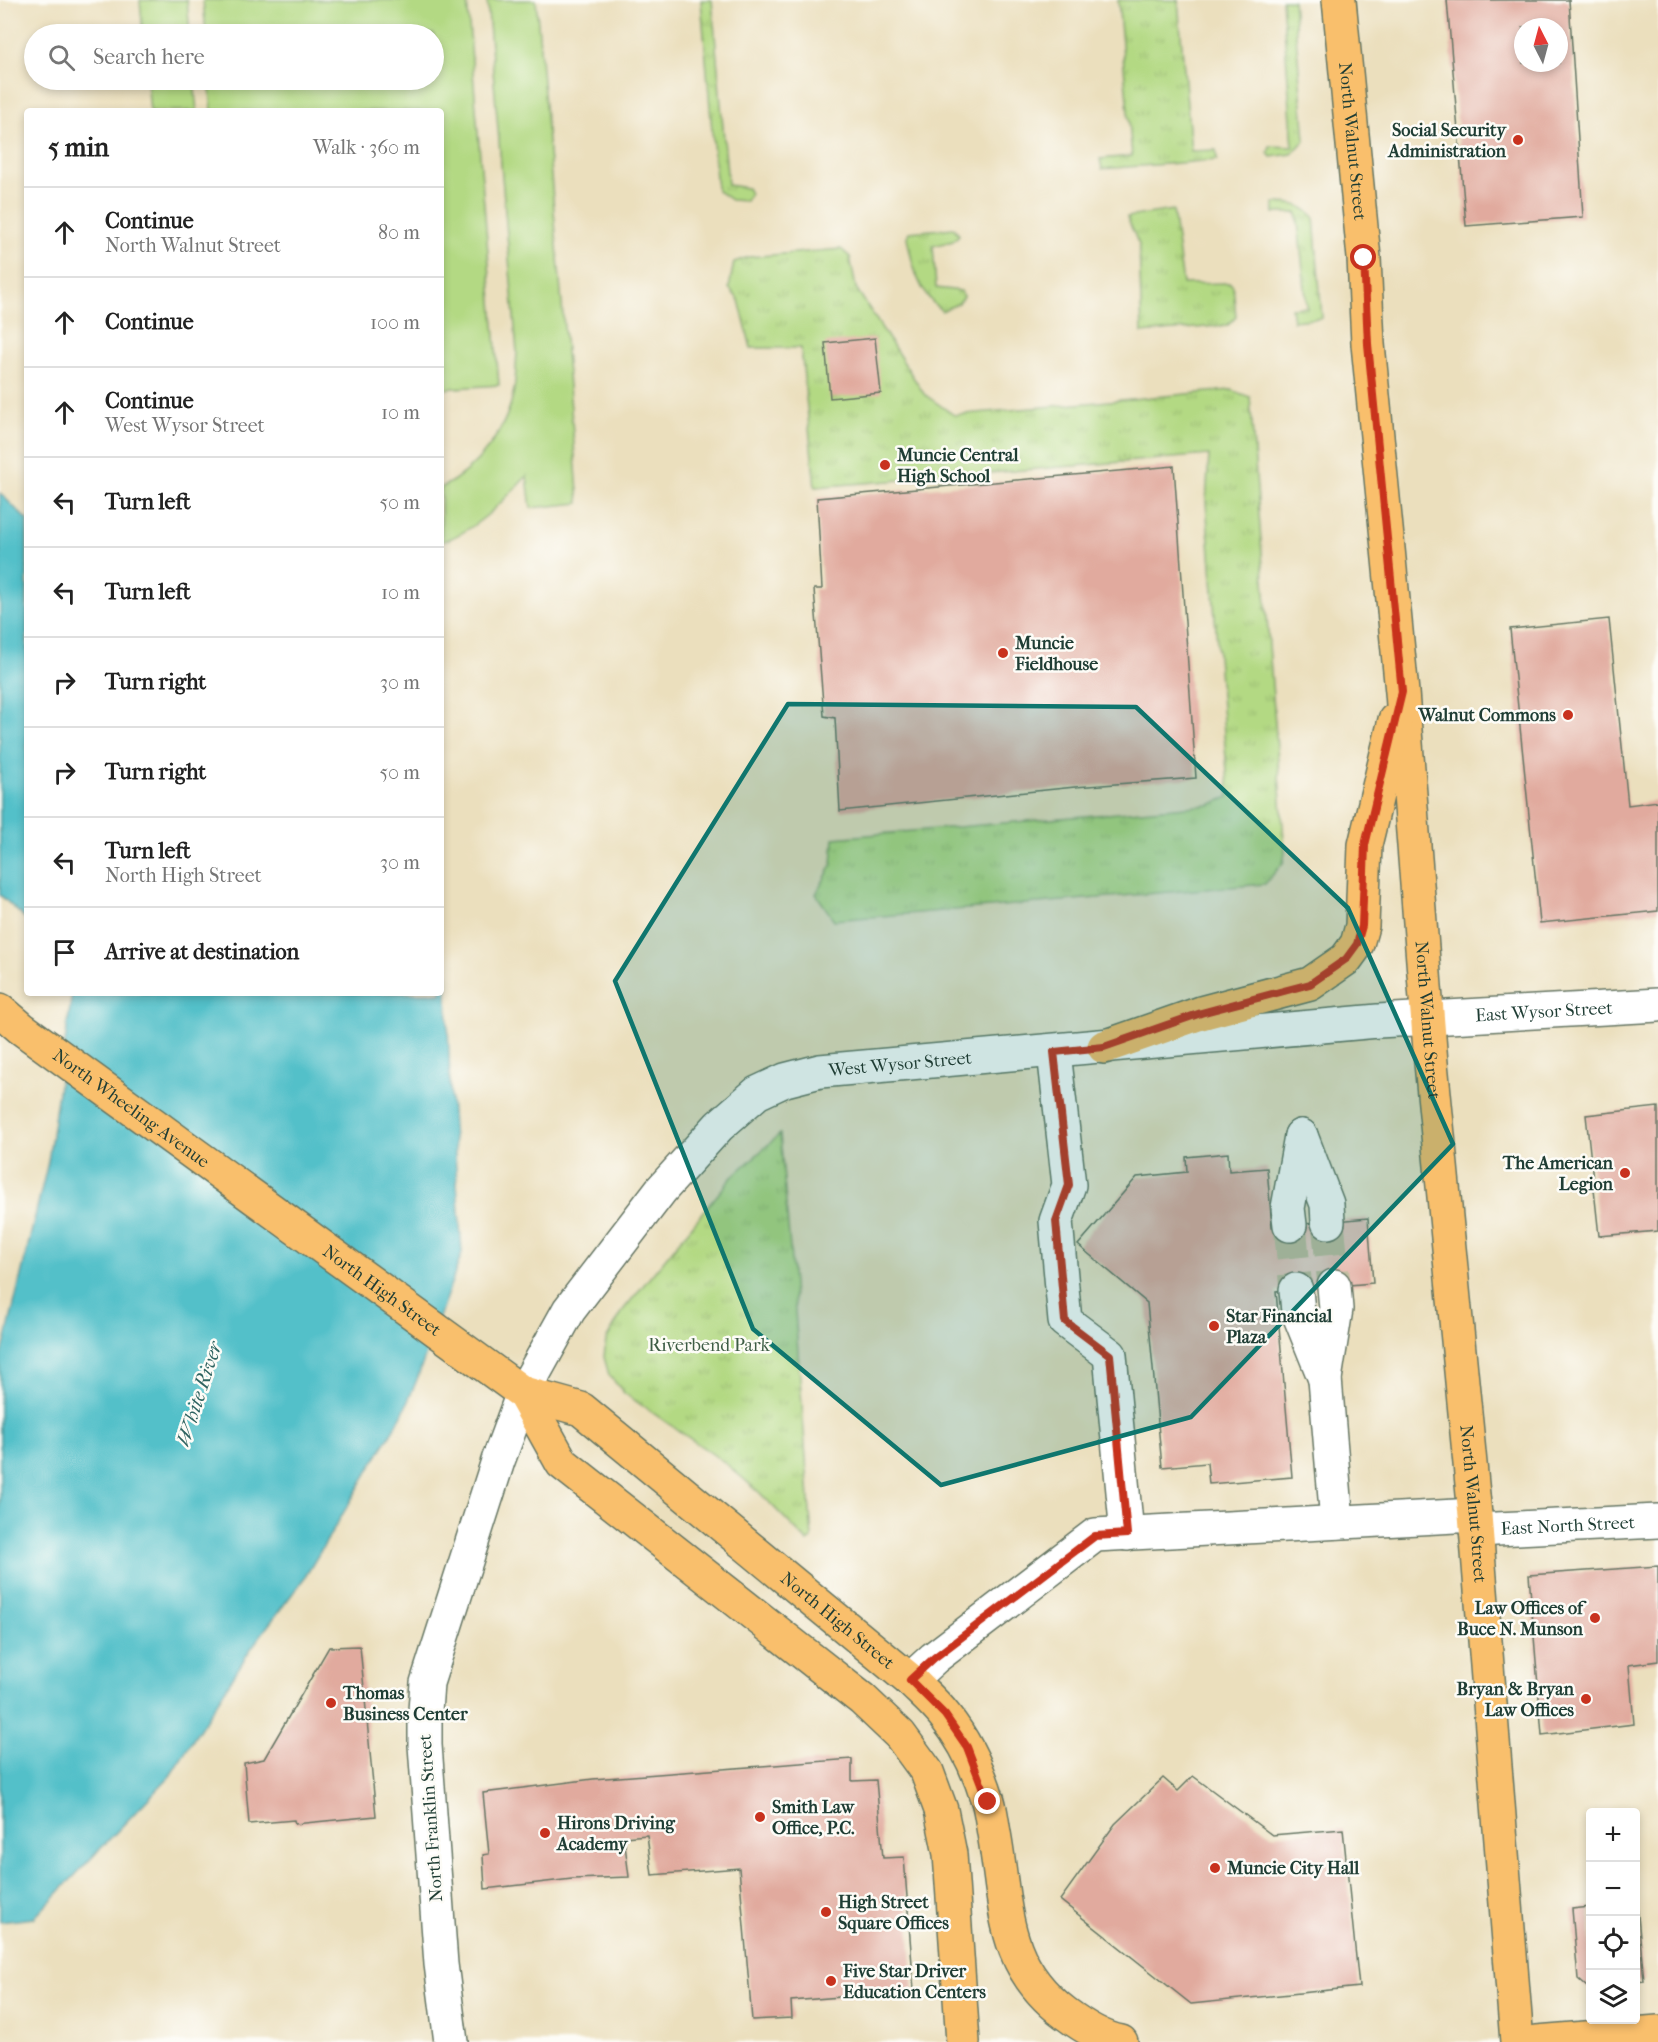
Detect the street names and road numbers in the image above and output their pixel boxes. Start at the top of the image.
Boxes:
street label: North Walnut Street [1335,61,1371,222]
street label: North Walnut Street [1411,940,1445,1101]
street label: East Wysor Street [1474,997,1614,1026]
street label: North Wheeling Avenue [49,1044,214,1172]
street label: West Wysor Street [826,1047,973,1081]
street label: North High Street [319,1240,446,1341]
street label: North Walnut Street [1456,1424,1491,1584]
street label: East North Street [1500,1512,1636,1539]
street label: North High Street [776,1567,899,1674]
street label: North Franklin Street [415,1733,447,1903]

